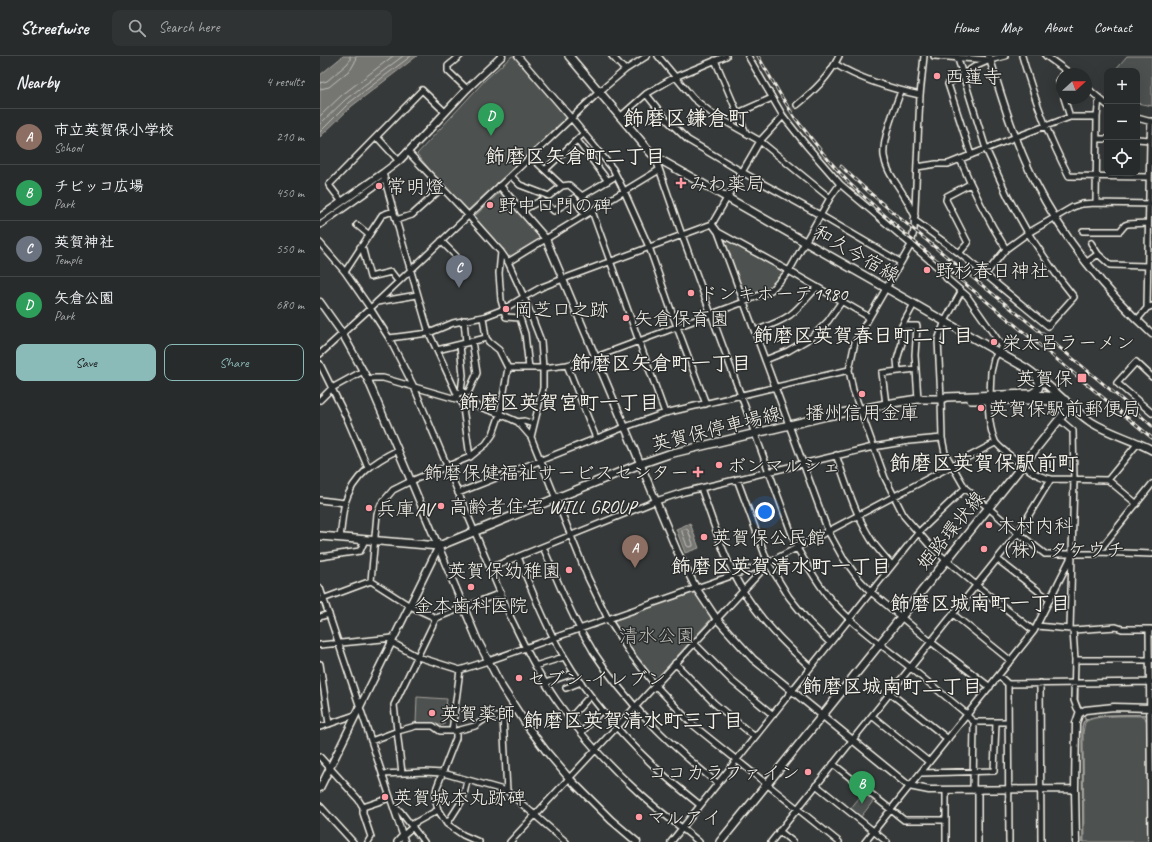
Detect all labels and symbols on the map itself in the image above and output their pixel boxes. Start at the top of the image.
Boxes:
place label: 西蓮寺 [945,65,1002,89]
north arrow [1056,68,1092,104]
marker: 西蓮寺 [932,71,942,81]
pin: D [478,103,504,136]
district label: 飾磨区鎌倉町 [623,105,749,131]
district label: 飾磨区矢倉町二丁目 [485,144,665,169]
place label: みわ薬局 [689,172,765,196]
place label: 常明燈 [387,175,444,199]
marker: みわ薬局 [676,178,686,188]
marker: 常明燈 [374,181,384,191]
place label: 野中口門の碑 [498,194,612,218]
marker: 野中口門の碑 [485,200,495,210]
street label: 和久今宿線 [809,220,904,288]
pin: C [446,255,472,288]
place label: 野杉春日神社 [935,259,1049,283]
marker: 野杉春日神社 [922,265,932,275]
place label: ドンキホーテ1980 [699,282,849,306]
marker: ドンキホーテ1980 [686,288,696,298]
place label: 岡芝口之跡 [514,298,609,322]
marker: 岡芝口之跡 [501,304,511,314]
place label: 矢倉保育園 [634,307,729,331]
marker: 矢倉保育園 [621,313,631,323]
district label: 飾磨区英賀春日町二丁目 [753,323,973,348]
place label: 栄太呂ラーメン [1002,331,1135,355]
marker: 栄太呂ラーメン [989,337,999,347]
district label: 飾磨区矢倉町一丁目 [571,351,751,376]
place label: 英賀保 [1016,367,1073,391]
marker: 英賀保 [1076,372,1088,384]
marker: 播州信用金庫 [857,389,867,399]
district label: 飾磨区英賀宮町一丁目 [459,390,659,415]
place label: 英賀保駅前郵便局 [989,397,1141,421]
street label: 英賀保停車場線 [649,401,784,457]
place label: 播州信用金庫 [805,401,919,425]
marker: 英賀保駅前郵便局 [976,403,986,413]
district label: 飾磨区英賀保駅前町 [890,450,1079,476]
place label: ボンマルシェ [727,454,841,478]
marker: ボンマルシェ [714,460,724,470]
place label: 飾磨保健福祉サービスセンター [424,461,689,485]
marker: 飾磨保健福祉サービスセンター [692,466,704,478]
street label: 姫路環状線 [912,486,990,575]
place label: 高齢者住宅 WILL GROUP [449,495,639,519]
place label: 兵庫AV [377,497,437,521]
marker: 高齢者住宅 WILL GROUP [436,501,446,511]
your location [755,502,775,522]
marker: 兵庫AV [364,503,374,513]
place label: 木村内科 [997,514,1073,538]
marker: 木村内科 [984,520,994,530]
place label: 英賀保公民館 [712,526,826,550]
marker: 英賀保公民館 [699,532,709,542]
pin: A [622,535,648,568]
place label: （株）タケウチ [992,538,1125,562]
marker: （株）タケウチ [979,544,989,554]
district label: 飾磨区英賀清水町一丁目 [671,554,891,579]
place label: 英賀保幼稚園 [447,559,561,583]
marker: 英賀保幼稚園 [564,565,574,575]
marker: 金本歯科医院 [466,582,476,592]
district label: 飾磨区城南町一丁目 [890,591,1070,616]
place label: 金本歯科医院 [414,594,528,618]
park label: 清水公園 [619,624,695,648]
place label: セブン-イレブン [527,667,666,691]
marker: セブン-イレブン [514,673,524,683]
district label: 飾磨区城南町二丁目 [802,674,982,699]
place label: 英賀薬師 [440,702,516,726]
marker: 英賀薬師 [427,708,437,718]
district label: 飾磨区英賀清水町三丁目 [523,708,743,733]
place label: ココカラファイン [648,761,800,785]
marker: ココカラファイン [803,767,813,777]
pin: B [849,771,875,804]
place label: 英賀城本丸跡碑 [393,786,526,810]
marker: 英賀城本丸跡碑 [380,792,390,802]
place label: マルアイ [647,806,721,830]
marker: マルアイ [634,812,644,822]

